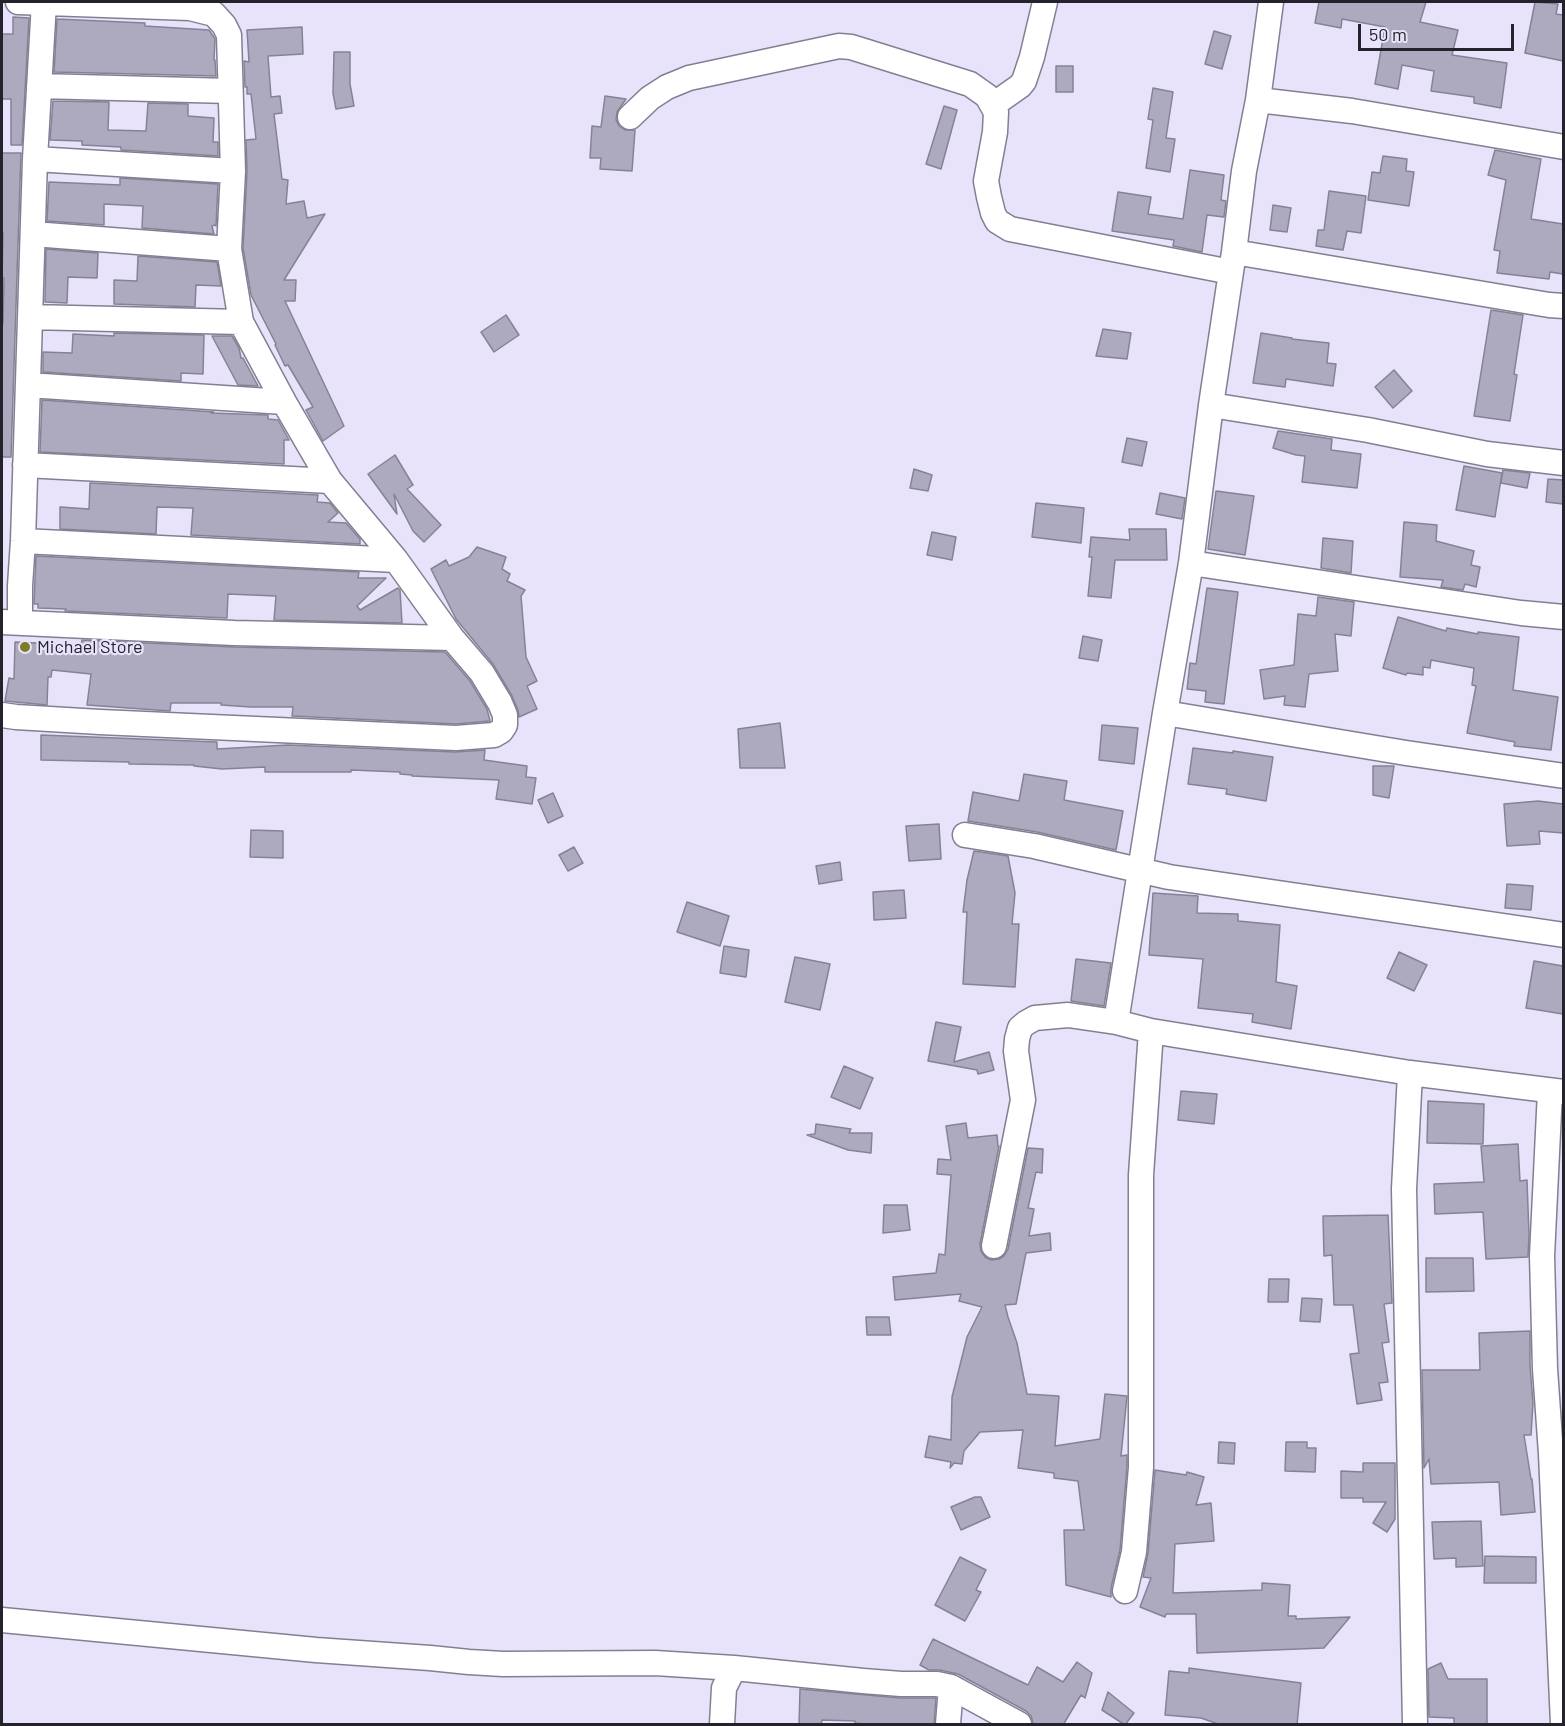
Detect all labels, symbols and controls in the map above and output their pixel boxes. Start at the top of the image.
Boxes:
scale bar [1361,12,1517,50]
text: 50 m [1369,23,1407,45]
place label: Michael Store [37,636,143,658]
marker: Michael Store [18,640,32,654]

